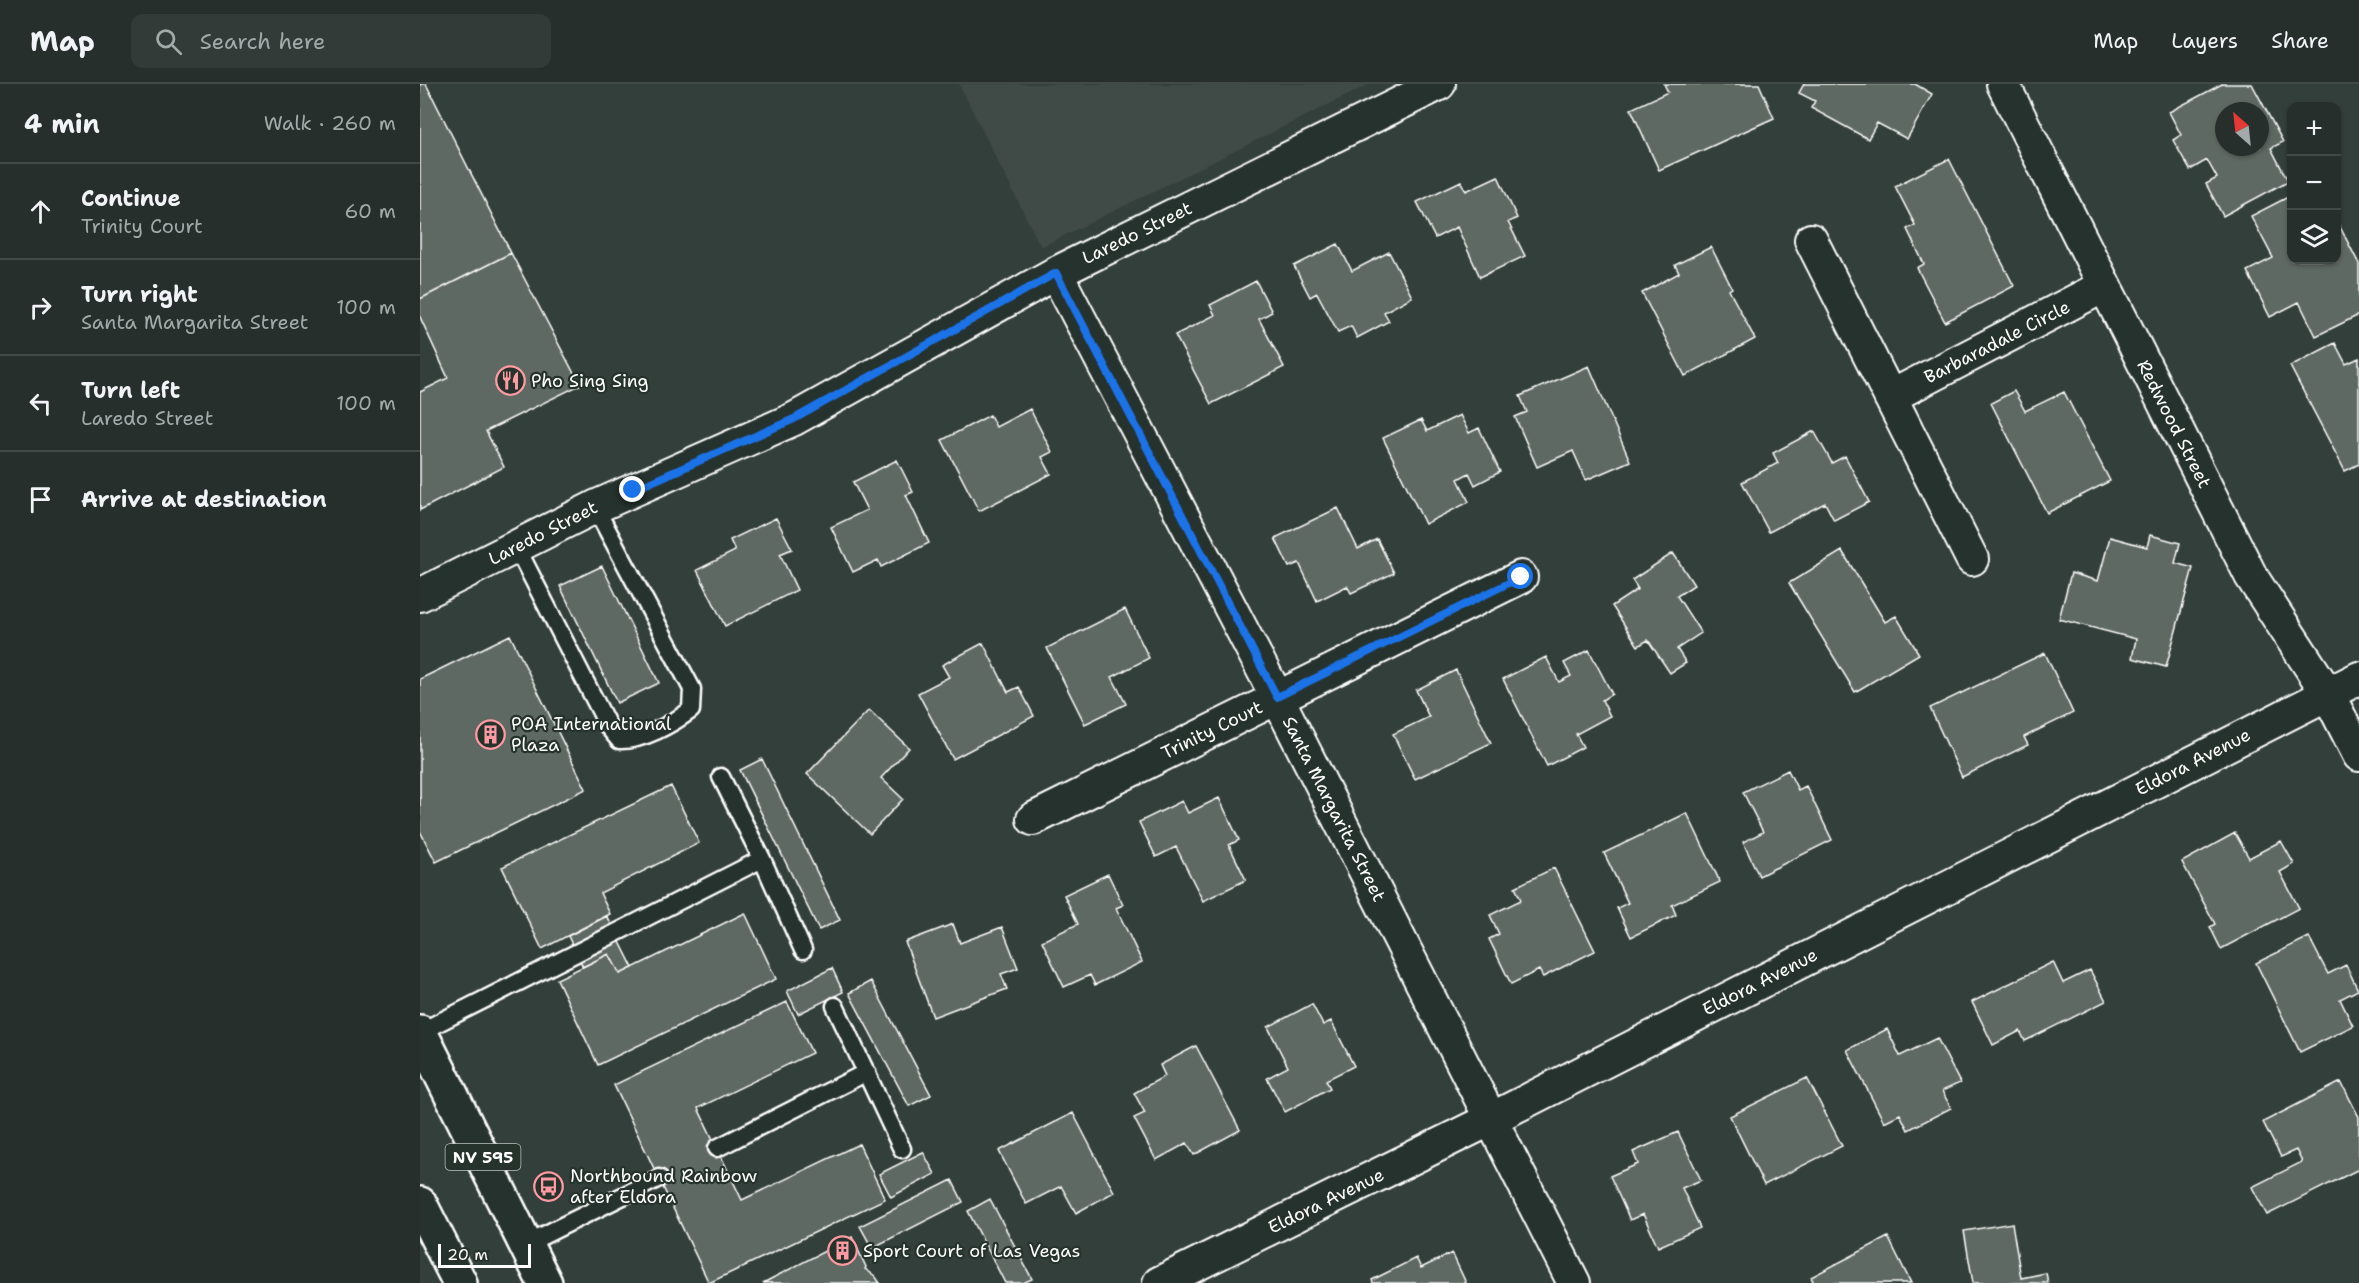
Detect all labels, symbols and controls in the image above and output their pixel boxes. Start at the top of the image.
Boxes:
search box [131,14,551,68]
text: Map [30,22,95,60]
icon: search [152,25,185,58]
text: Search here [200,27,325,56]
text: Map [2093,27,2138,55]
text: Layers [2171,27,2238,55]
text: Share [2271,27,2329,55]
north arrow [2215,102,2269,156]
map controls [2287,102,2341,264]
button: + [2287,102,2341,156]
text: 4 min [24,106,100,141]
text: Walk · 260 m [264,110,396,136]
button: − [2287,156,2341,210]
text: Continue [81,184,181,213]
icon: ahead [24,195,57,228]
street label: Laredo Street [1078,196,1196,270]
text: 60 m [344,198,396,224]
button: layers [2287,210,2341,264]
text: Trinity Court [81,213,203,239]
text: Turn right [81,280,198,309]
icon: right [24,291,57,324]
text: 100 m [336,294,396,320]
street label: Barbaradale Circle [1920,295,2074,389]
text: Santa Margarita Street [81,309,309,335]
street label: Redwood Street [2131,356,2217,492]
restaurant icon: Pho Sing Sing [494,365,526,397]
place label: Pho Sing Sing [531,369,649,393]
text: Turn left [81,376,180,405]
icon: left [24,387,57,420]
text: 100 m [336,390,396,416]
text: Laredo Street [81,405,213,431]
route end [619,476,645,502]
icon: arrive [24,483,57,516]
text: Arrive at destination [81,485,327,514]
street label: Laredo Street [484,495,602,571]
route start [1507,563,1533,589]
street label: Trinity Court [1157,695,1267,765]
place label: POA International Plaza [511,712,672,757]
street label: Santa Margarita Street [1277,712,1391,906]
building icon: POA International Plaza [474,718,506,750]
street label: Eldora Avenue [2131,723,2255,801]
street label: Eldora Avenue [1698,943,1822,1021]
road number: NV 595 [446,1144,520,1170]
street label: Eldora Avenue [1264,1163,1388,1239]
place label: Northbound Rainbow after Eldora [570,1164,757,1209]
bus stop icon: Northbound Rainbow after Eldora [533,1170,565,1202]
building icon: Sport Court of Las Vegas [826,1235,858,1267]
place label: Sport Court of Las Vegas [863,1239,1080,1263]
scale bar [438,1241,531,1268]
text: 20 m [447,1244,488,1265]

